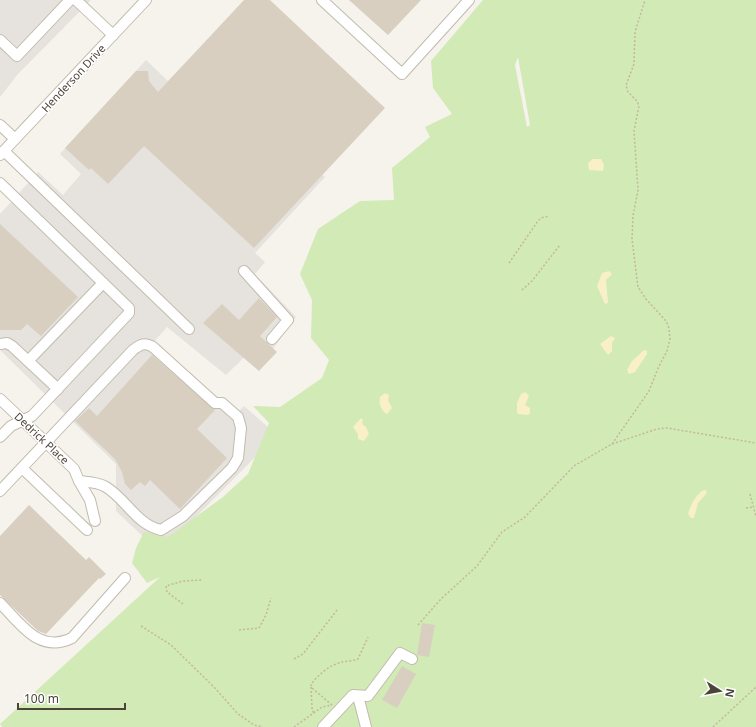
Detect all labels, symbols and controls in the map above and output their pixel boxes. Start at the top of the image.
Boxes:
street label: Henderson Drive [38,41,108,115]
street label: Dedrick Place [11,409,73,467]
north arrow [700,671,740,711]
scale bar [18,685,125,711]
text: N [722,687,739,699]
text: 100 m [24,690,59,707]

